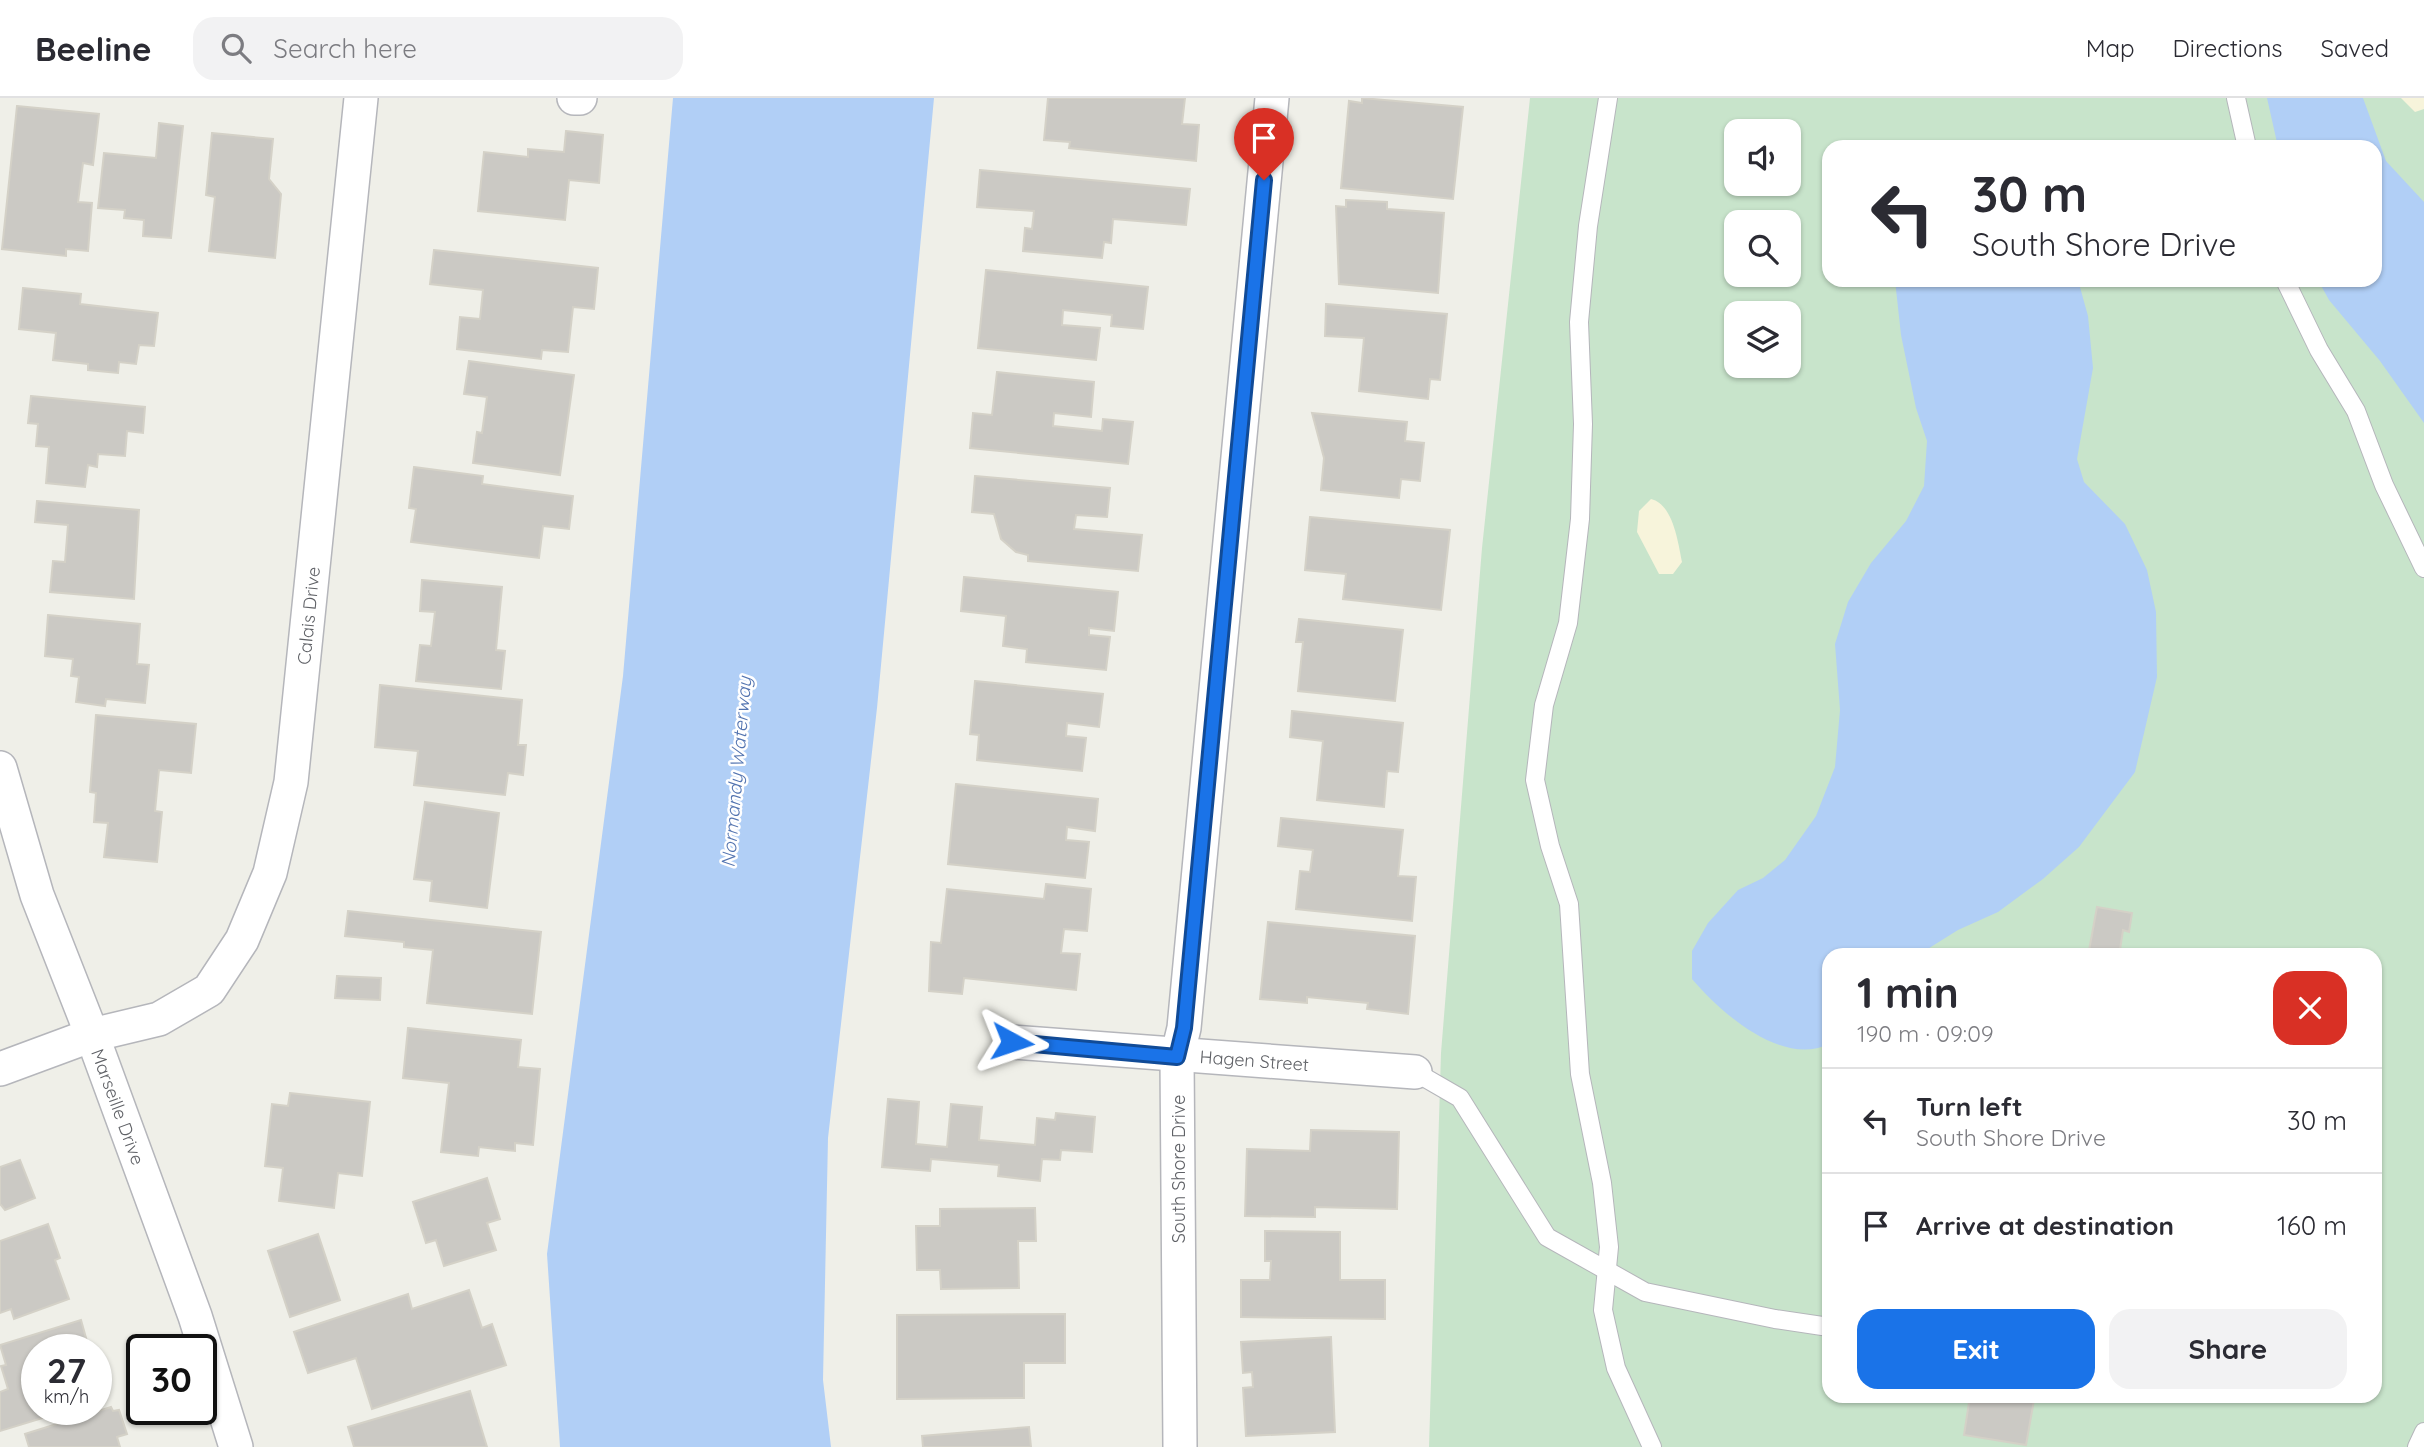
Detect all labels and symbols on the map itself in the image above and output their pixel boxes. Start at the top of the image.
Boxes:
pin [1234,108,1294,180]
street label: Calais Drive [292,565,324,666]
water label: Normandy Waterway [716,674,756,869]
position arrow [975,1005,1049,1079]
street label: Hagen Street [1199,1045,1310,1076]
street label: Marseille Drive [87,1046,150,1168]
street label: South Shore Drive [1167,1095,1190,1243]
speed limit sign: 30 [126,1334,217,1425]

